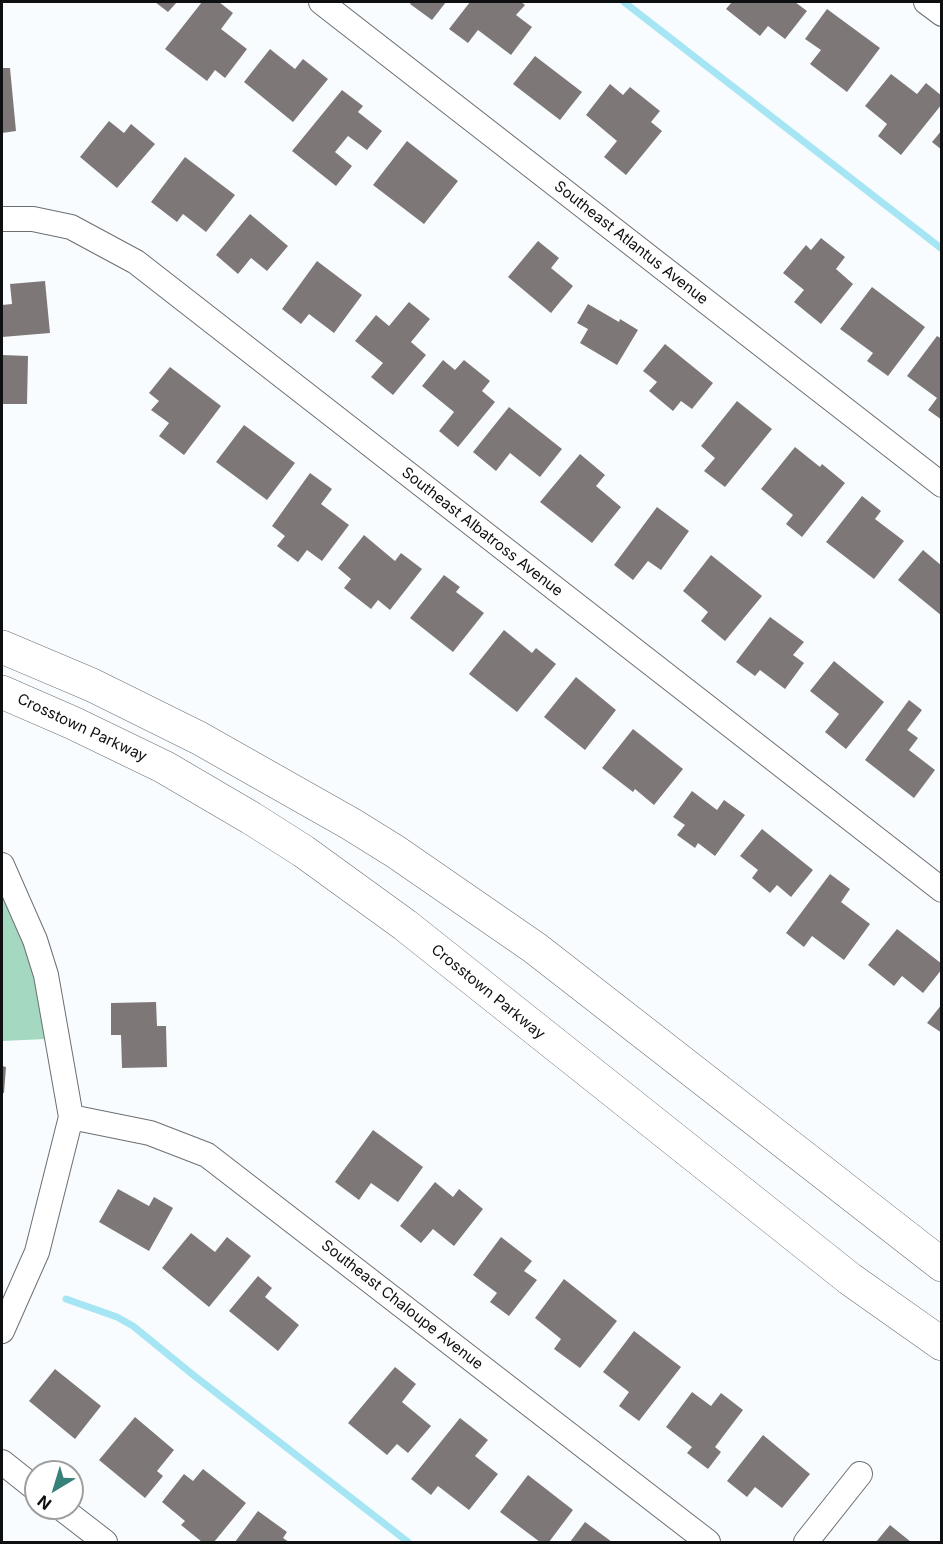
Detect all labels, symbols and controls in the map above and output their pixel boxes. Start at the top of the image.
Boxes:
street label: Southeast Atlantus Avenue [551,177,711,309]
street label: Southeast Albatross Avenue [398,464,566,600]
street label: Crosstown Parkway [14,690,150,766]
street label: Crosstown Parkway [428,941,548,1043]
street label: Southeast Chaloupe Avenue [318,1236,486,1374]
north arrow [24,1460,84,1520]
text: N [33,1491,55,1514]

